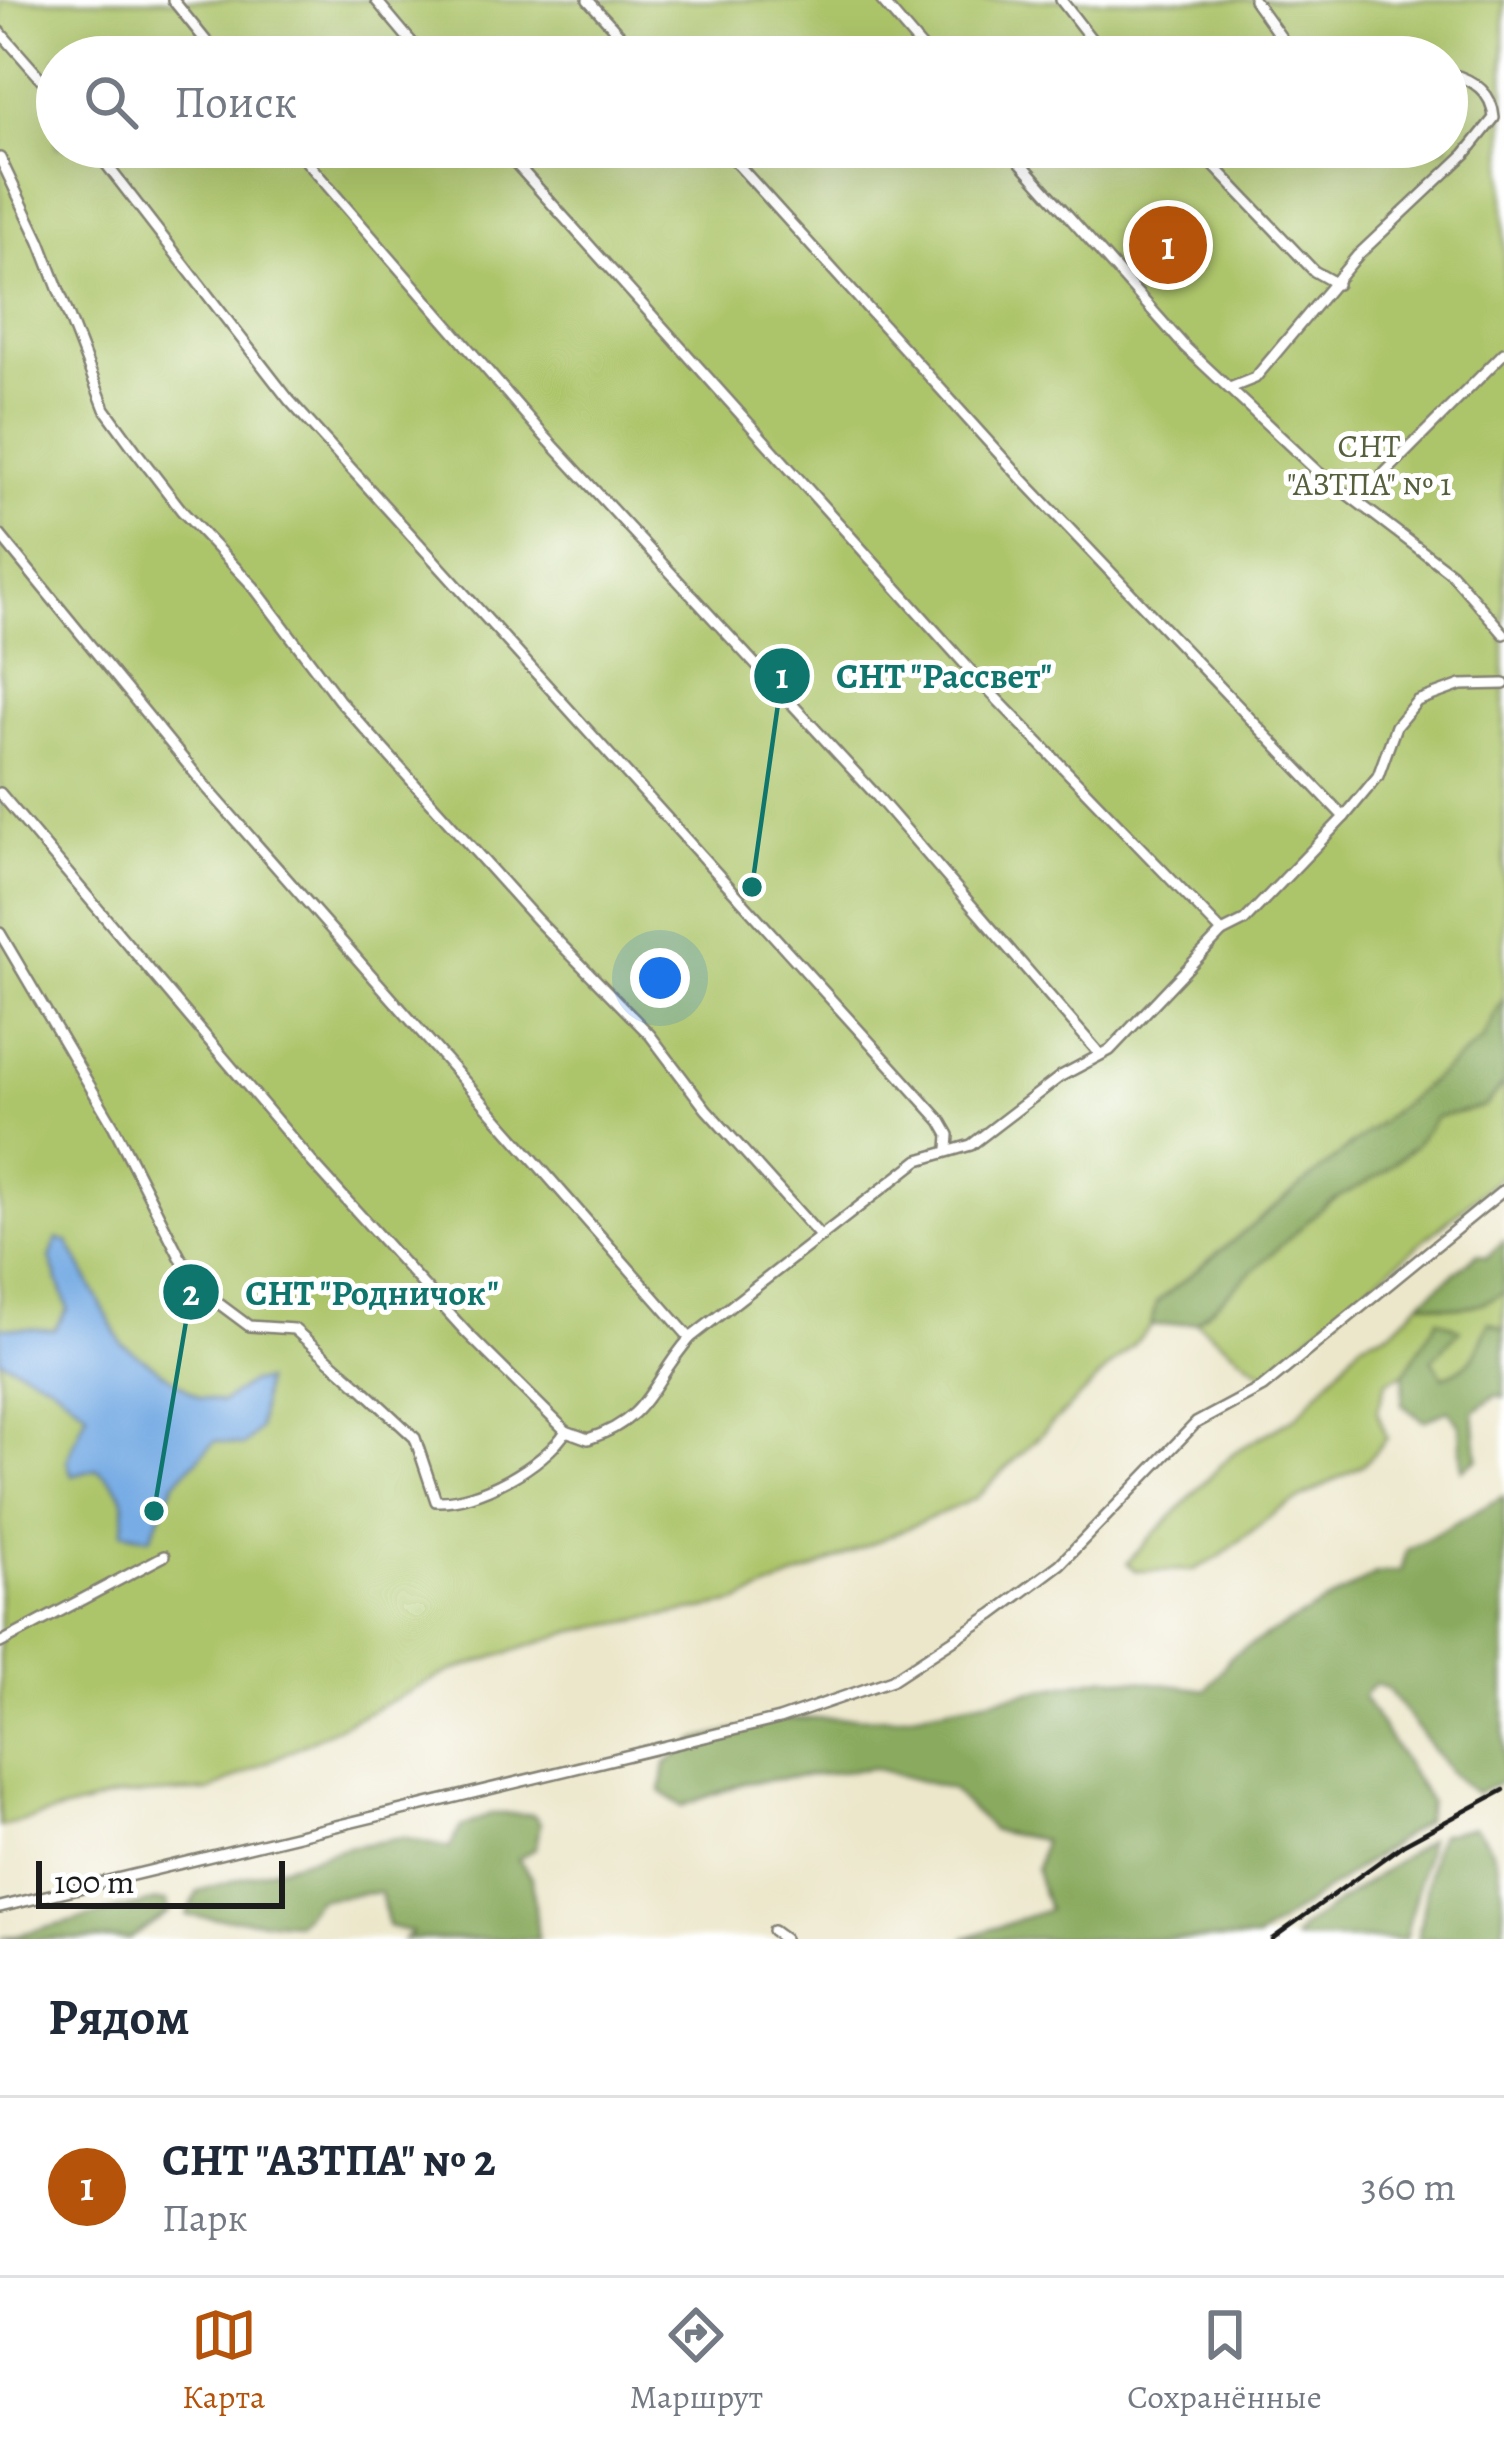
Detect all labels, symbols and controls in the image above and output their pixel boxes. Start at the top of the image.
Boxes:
search box [36,36,1468,168]
icon: search [78,69,144,135]
text: Поиск [174,71,297,133]
pin: 1 [1129,200,1207,290]
park label: СНТ "АЗТПА" № 1 [1287,423,1451,506]
callout: СНТ "Рассвет" [752,640,1077,712]
text: 1 [776,651,789,700]
text: СНТ "Рассвет" [836,651,1052,700]
your location [630,948,690,1008]
callout: СНТ "Родничок" [161,1256,523,1328]
text: 2 [182,1268,200,1317]
text: СНТ "Родничок" [245,1268,499,1317]
scale bar [36,1855,285,1908]
text: 100 m [54,1859,134,1904]
text: Рядом [48,1982,190,2052]
text: СНТ "АЗТПА" № 2 [162,2129,496,2191]
text: 1 [80,2160,94,2213]
text: 360 m [1361,2160,1456,2213]
text: Парк [162,2191,248,2244]
tab: Карта [182,2302,265,2419]
tab: Маршрут [630,2302,763,2419]
tab: Сохранённые [1127,2302,1322,2419]

